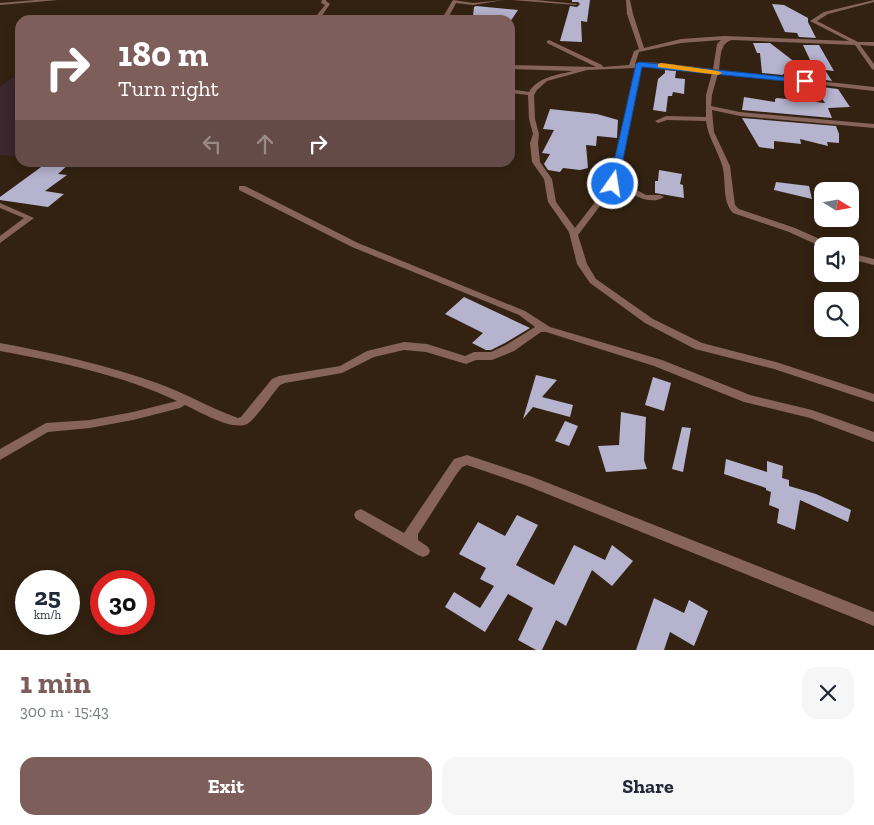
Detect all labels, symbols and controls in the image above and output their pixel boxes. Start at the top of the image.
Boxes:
text: 180 m [118,33,208,75]
icon: right [35,35,100,100]
pin [784,60,826,102]
icon: arrive [791,67,819,95]
text: Turn right [118,75,219,102]
icon: left [198,130,226,158]
icon: ahead [251,130,279,158]
icon: right [304,130,332,158]
position arrow [586,157,638,209]
north arrow [814,182,859,228]
map controls [814,182,859,337]
button: sound [814,237,859,282]
button: search [814,292,859,337]
speed limit sign: 30 [90,570,155,635]
text: 25 [34,581,61,611]
text: km/h [34,608,61,622]
text: 1 min [20,665,91,701]
button: close [802,667,854,719]
text: 300 m · 15:43 [20,702,109,721]
button: Exit [20,757,432,815]
button: Share [442,757,854,815]

